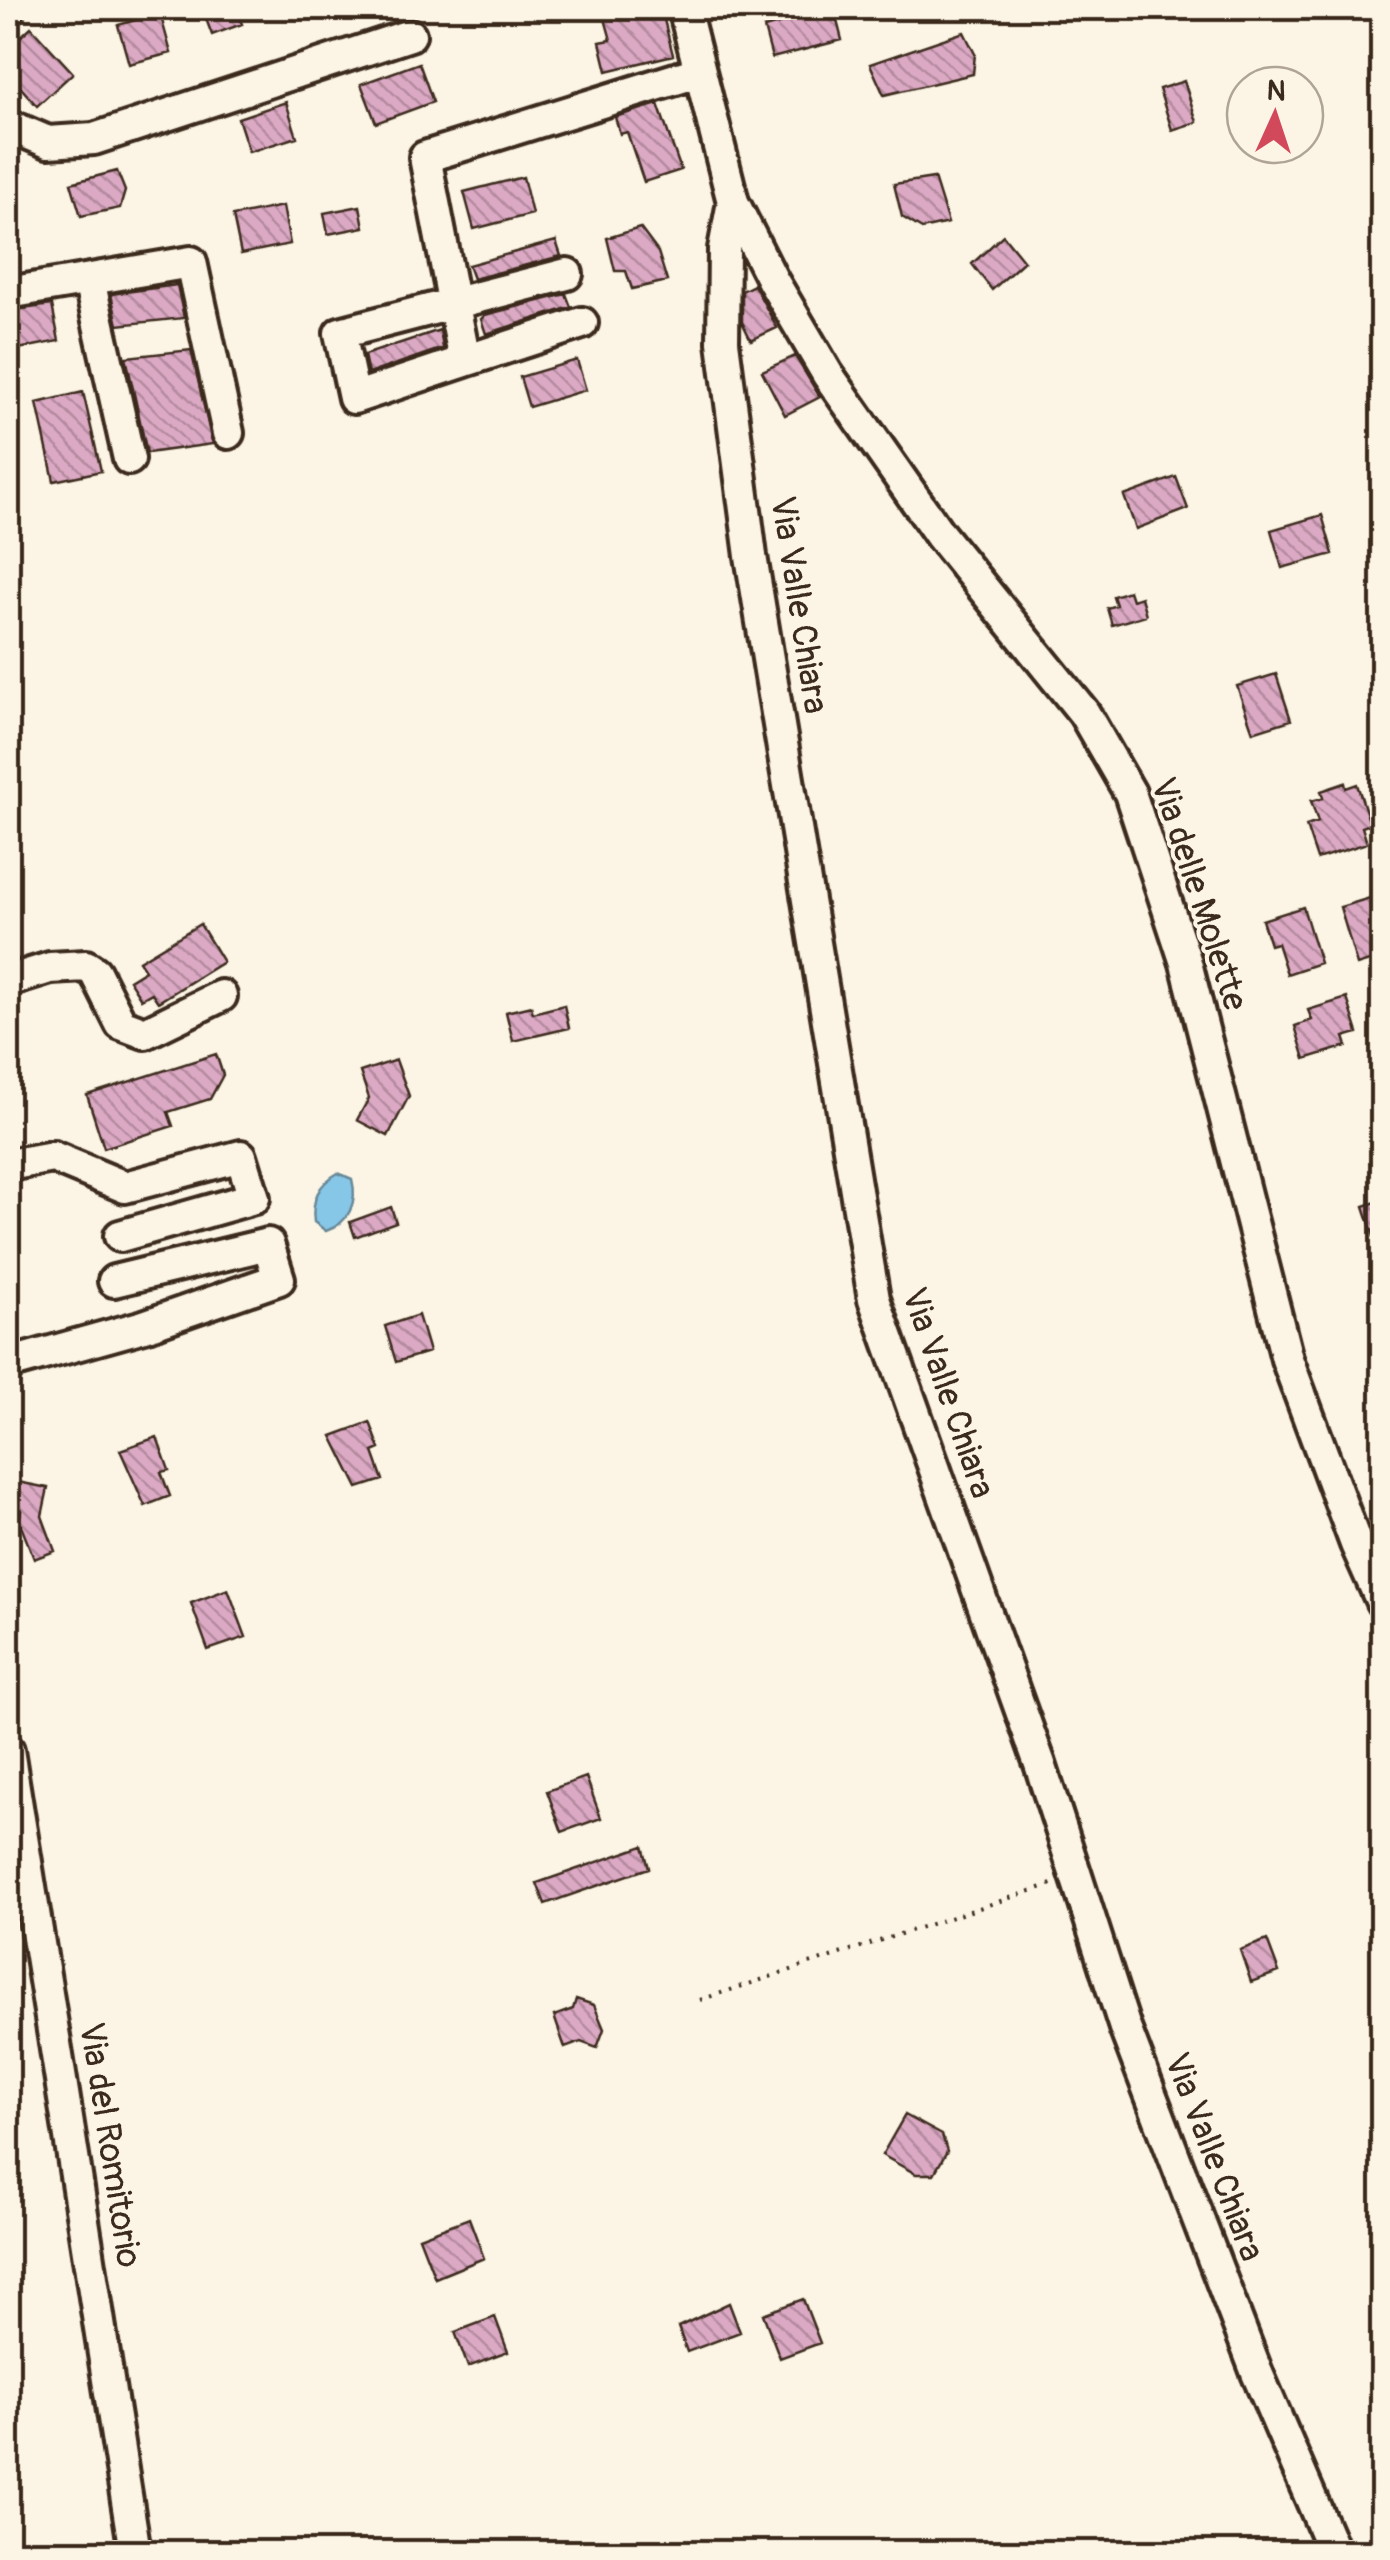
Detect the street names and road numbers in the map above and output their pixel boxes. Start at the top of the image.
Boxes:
street label: Via Valle Chiara [760,493,838,717]
street label: Via delle Molette [1141,772,1257,1016]
street label: Via Valle Chiara [891,1282,1005,1504]
street label: Via del Romitorio [69,2019,151,2271]
street label: Via Valle Chiara [1154,2047,1274,2267]

